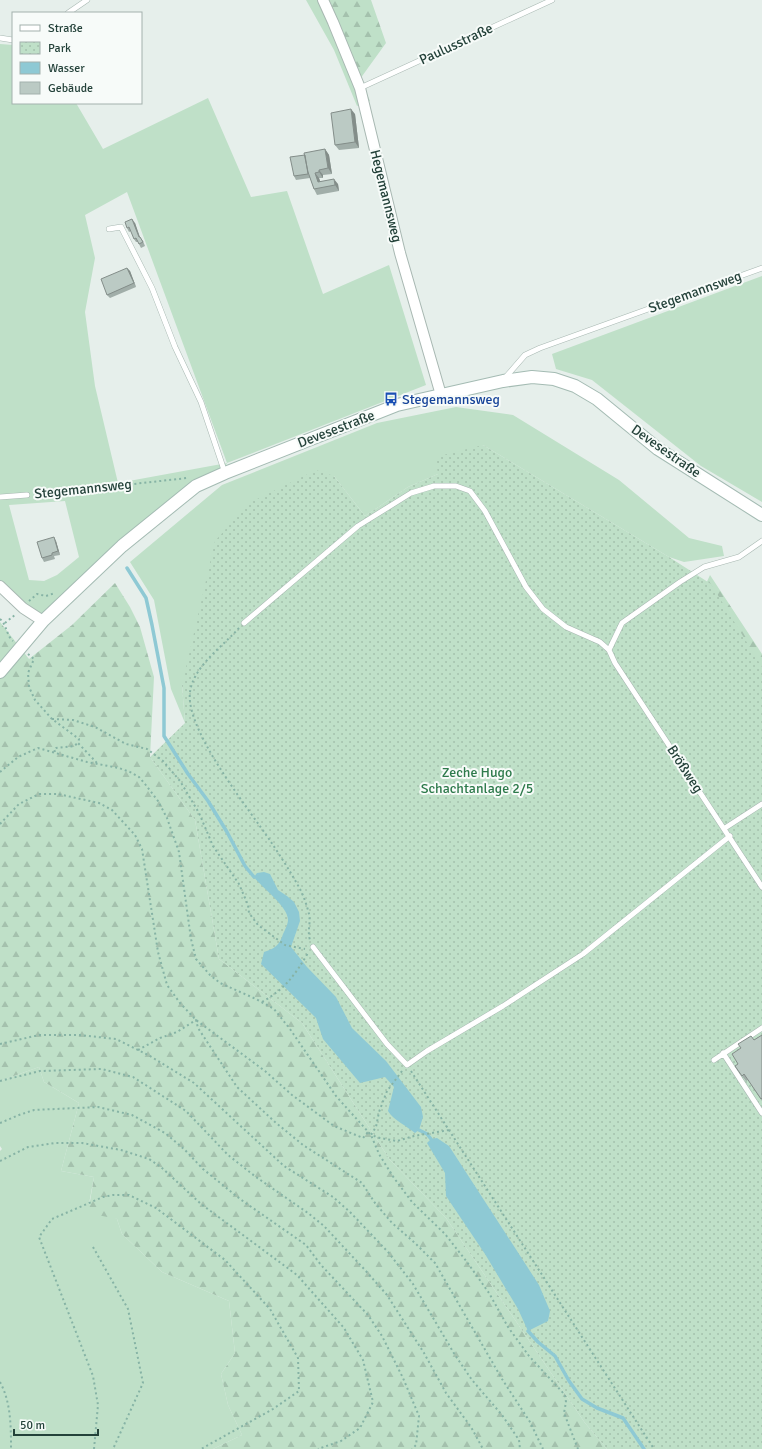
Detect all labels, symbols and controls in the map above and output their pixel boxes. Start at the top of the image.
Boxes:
legend [12,12,142,104]
street label: Paulusstraße [417,20,495,68]
text: Straße [48,21,83,36]
text: Park [48,41,71,56]
text: Wasser [48,61,85,76]
text: Gebäude [48,81,93,96]
street label: Hegemannsweg [366,148,406,244]
street label: Stegemannsweg [646,267,744,317]
bus stop icon: Stegemannsweg [383,391,399,407]
place label: Stegemannsweg [402,391,500,408]
street label: Devesestraße [295,407,377,451]
street label: Devesestraße [628,421,704,481]
street label: Stegemannsweg [33,475,133,503]
street label: Brößweg [663,742,707,796]
park label: Zeche Hugo Schachtanlage 2/5 [421,764,533,797]
scale bar [14,1411,98,1437]
text: 50 m [20,1418,45,1433]

